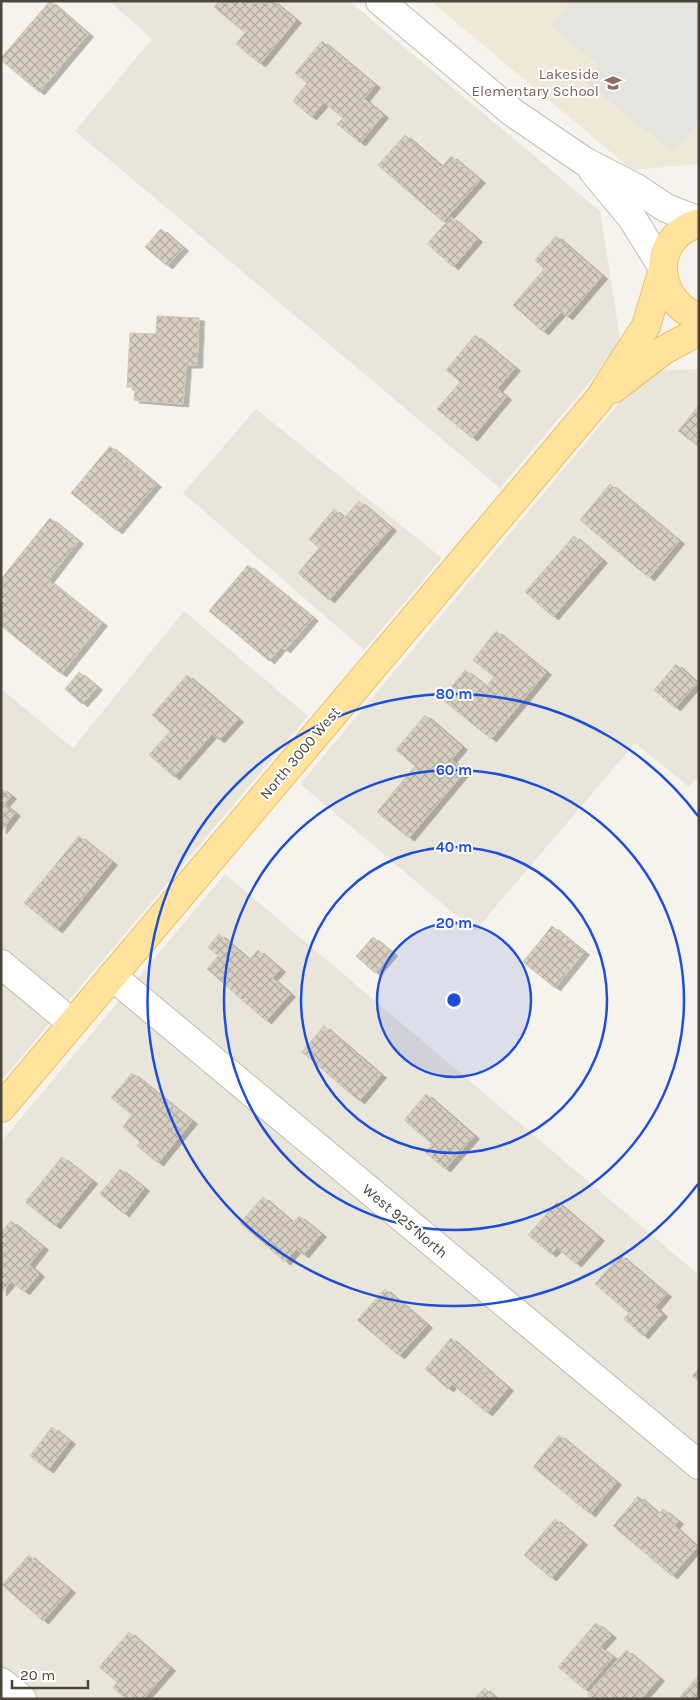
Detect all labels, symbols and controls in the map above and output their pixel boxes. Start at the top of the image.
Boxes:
place label: Lakeside Elementary School [472,65,599,100]
school or university icon: Lakeside Elementary School [603,73,623,93]
text: 80 m [435,685,473,703]
street label: North 3000 West [256,703,344,803]
text: 60 m [436,761,472,779]
text: 40 m [436,838,472,856]
text: 20 m [436,914,472,932]
centre of rings [445,991,463,1009]
street label: West 925 North [359,1180,451,1262]
scale bar [12,1658,89,1690]
text: 20 m [20,1666,55,1684]

